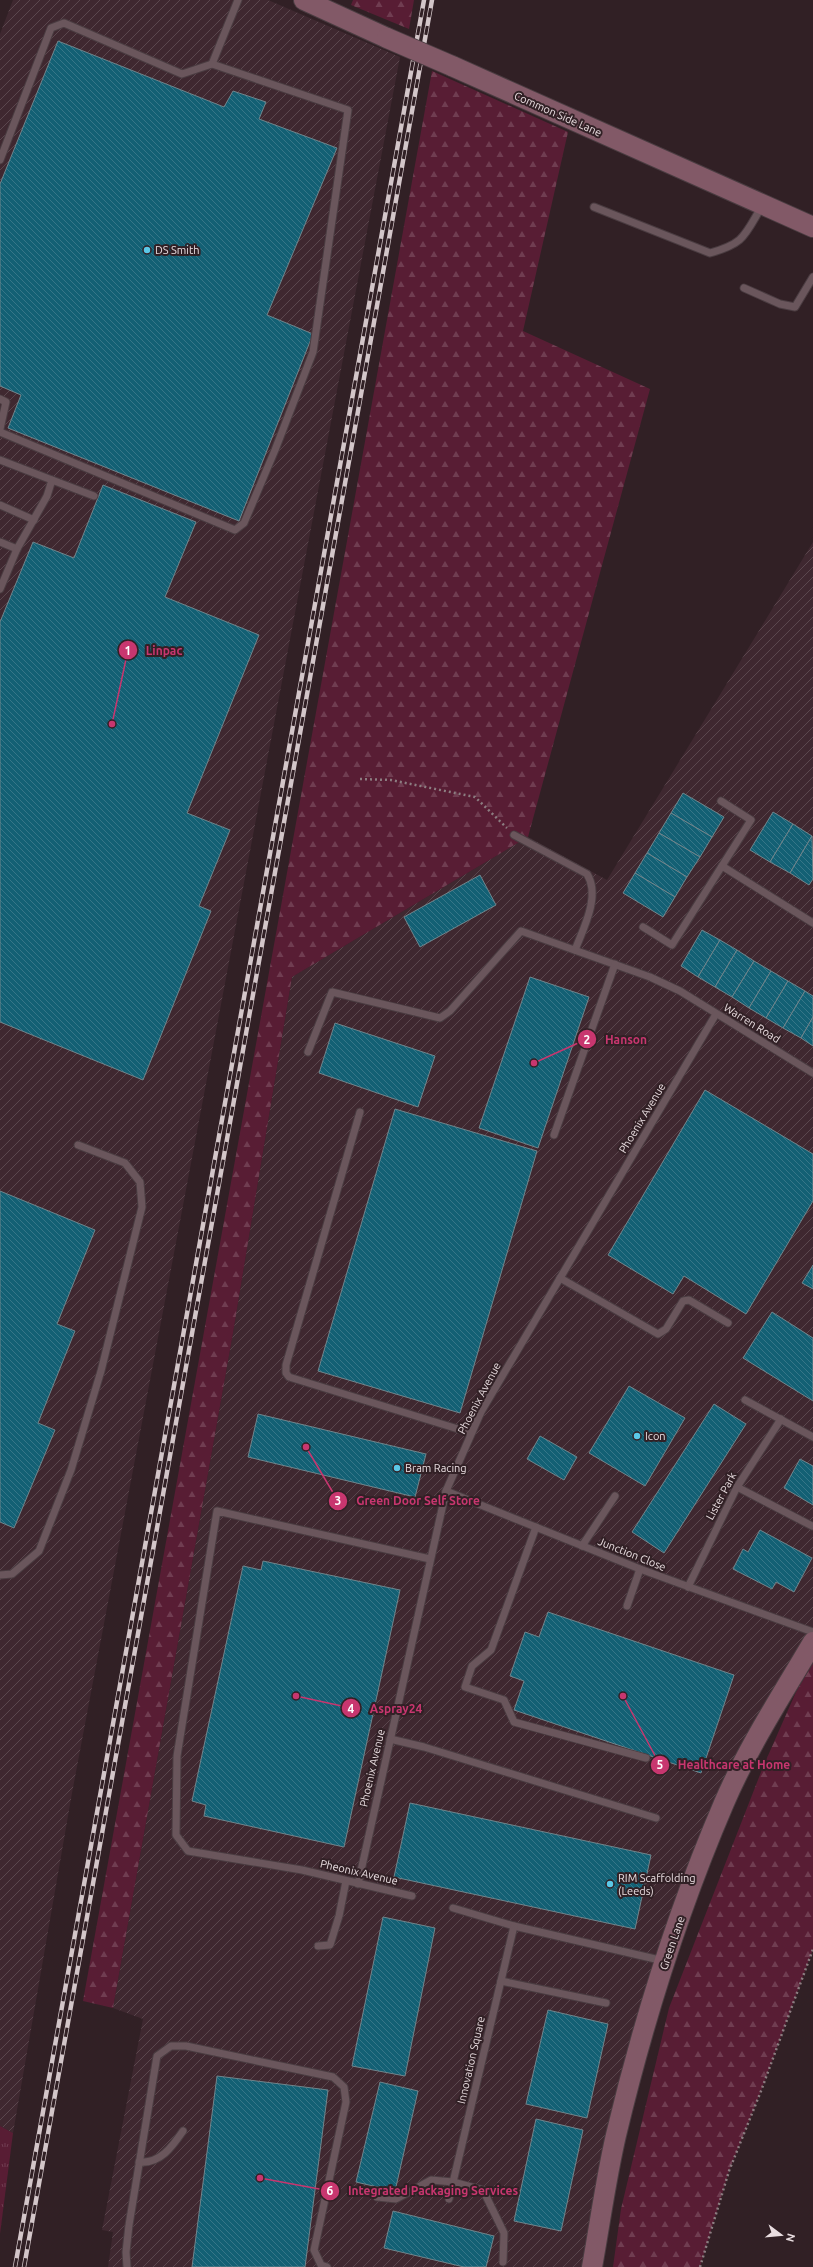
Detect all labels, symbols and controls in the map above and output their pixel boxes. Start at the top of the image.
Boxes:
street label: Common Side Lane [512,89,604,139]
place label: DS Smith [155,244,200,256]
marker: DS Smith [142,245,152,255]
callout: Linpac [118,638,190,662]
text: 1 [125,644,131,657]
text: Linpac [146,644,182,657]
street label: Warren Road [722,1001,782,1045]
callout: Hanson [577,1027,655,1051]
text: 2 [584,1033,591,1046]
text: Hanson [605,1033,647,1046]
street label: Phoenix Avenue [616,1081,668,1155]
street label: Phoenix Avenue [455,1360,503,1436]
place label: Icon [645,1430,666,1442]
marker: Icon [632,1431,642,1441]
place label: Bram Racing [405,1462,467,1474]
marker: Bram Racing [392,1463,402,1473]
street label: Lister Park [704,1470,739,1522]
callout: Green Door Self Store [328,1489,488,1513]
text: 3 [335,1494,341,1507]
text: Green Door Self Store [356,1494,480,1507]
street label: Junction Close [596,1535,668,1573]
callout: Aspray24 [341,1696,430,1720]
text: 4 [348,1702,355,1715]
text: Aspray24 [370,1702,423,1715]
street label: Phoenix Avenue [357,1728,387,1808]
callout: Healthcare at Home [650,1753,798,1777]
text: 5 [657,1758,664,1771]
text: Healthcare at Home [678,1758,790,1771]
street label: Pheonix Avenue [319,1857,399,1887]
place label: RIM Scaffolding (Leeds) [618,1872,696,1898]
marker: RIM Scaffolding (Leeds) [605,1879,615,1889]
street label: Green Lane [657,1915,687,1971]
street label: Innovation Square [455,2015,487,2105]
callout: Integrated Packaging Services [320,2179,526,2203]
text: 6 [327,2184,334,2197]
text: Integrated Packaging Services [348,2184,518,2197]
north arrow [761,2215,801,2255]
text: N [784,2232,798,2243]

